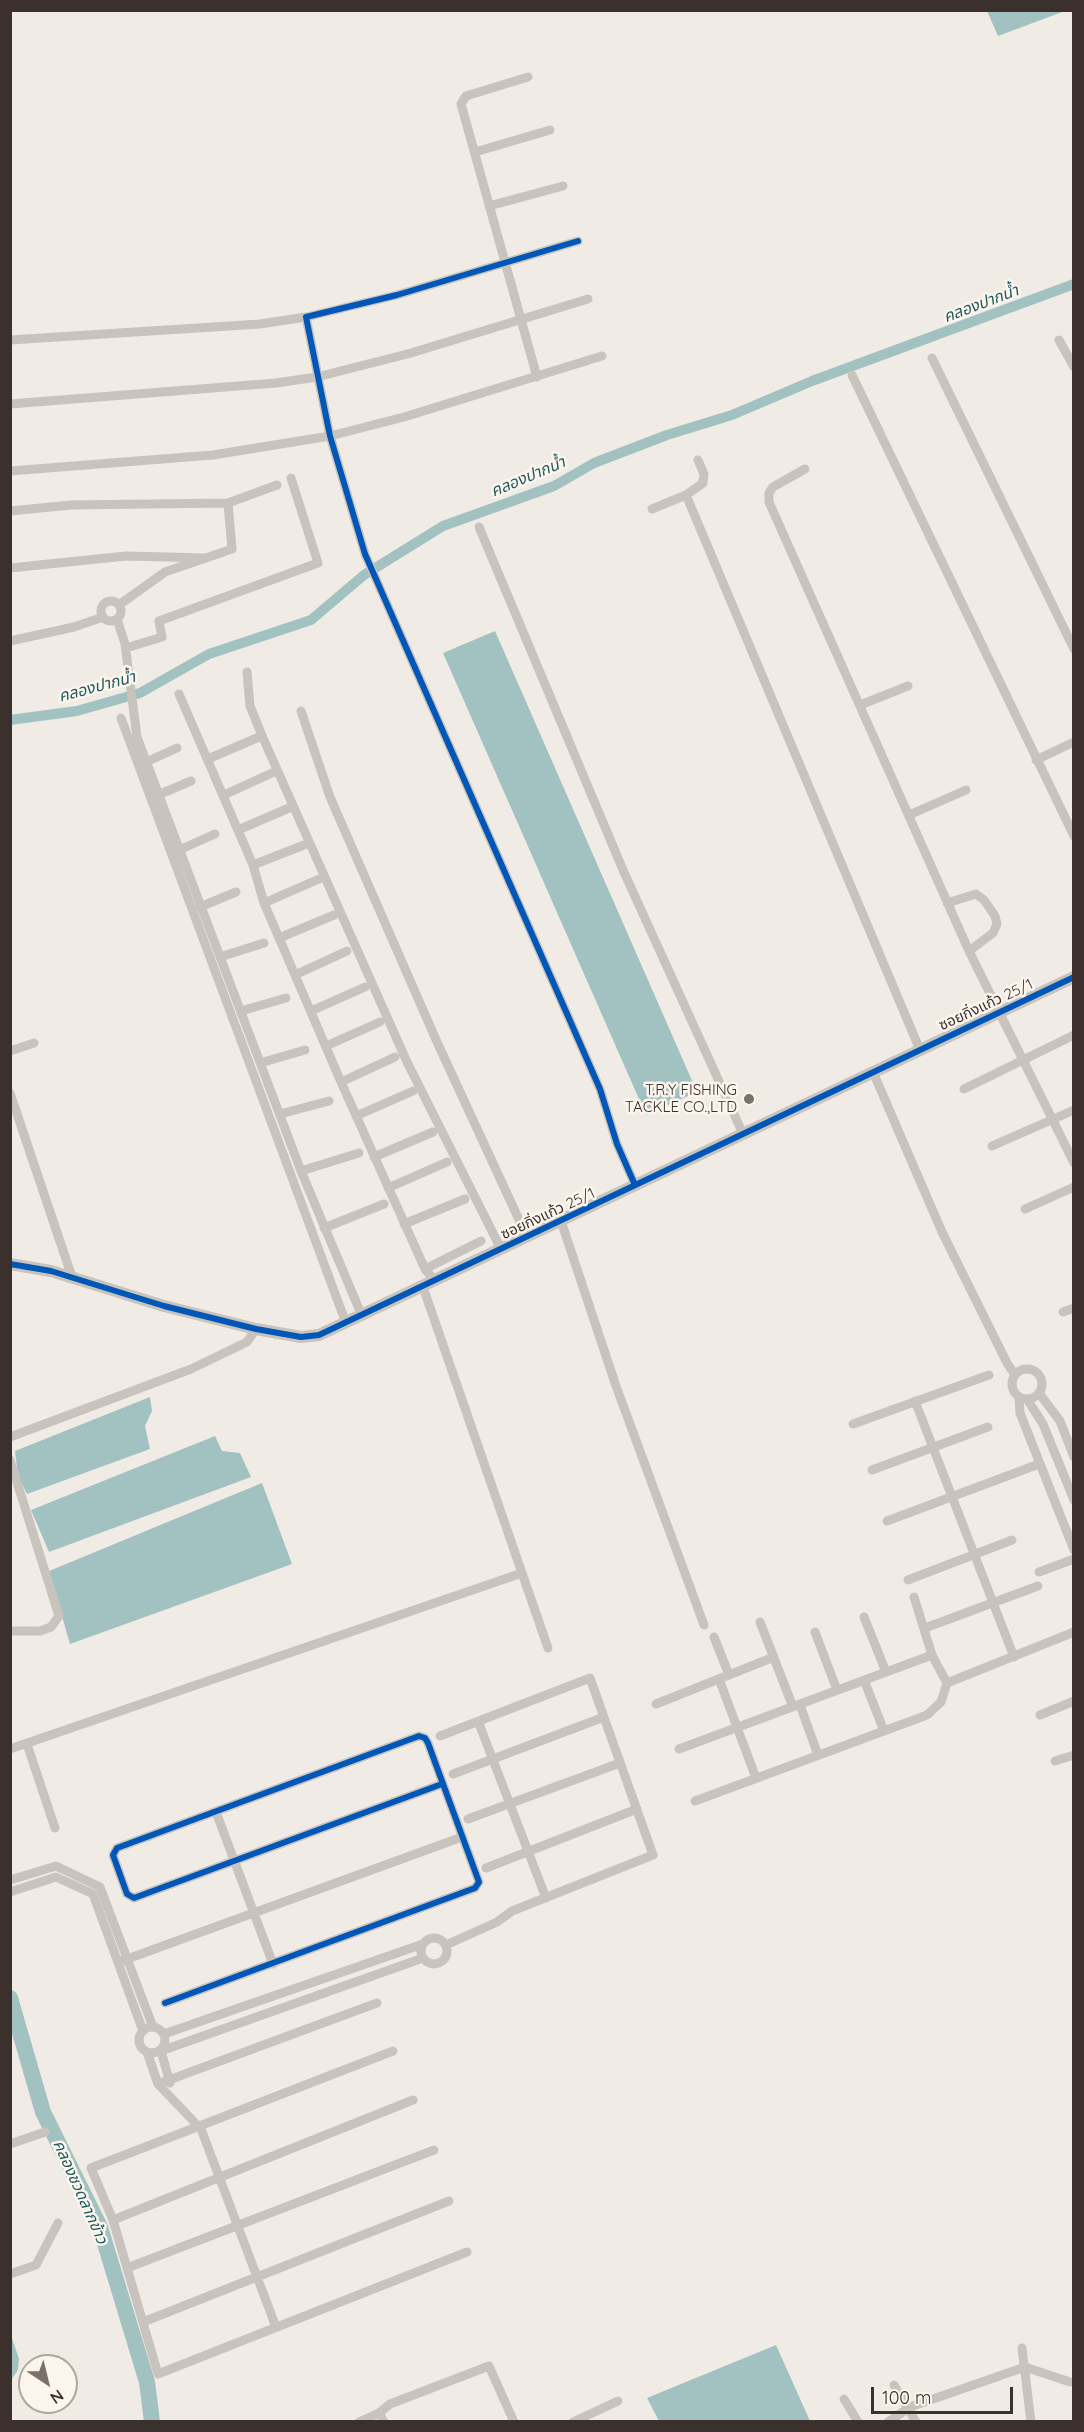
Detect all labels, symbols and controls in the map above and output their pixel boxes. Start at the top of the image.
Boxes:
water label: คลองปากน้ำ [941,281,1021,327]
water label: คลองปากน้ำ [488,453,568,501]
water label: คลองปากน้ำ [56,668,138,706]
street label: ซอยกิ่งแก้ว 25/1 [936,975,1036,1035]
place label: T.R.Y FISHING TACKLE CO.,LTD [625,1081,737,1116]
marker: T.R.Y FISHING TACKLE CO.,LTD [742,1092,756,1106]
street label: ซอยกิ่งแก้ว 25/1 [498,1184,598,1244]
water label: คลองชวดลากข้าว [49,2137,111,2247]
north arrow [18,2354,78,2414]
scale bar [874,2375,1016,2413]
text: N [47,2386,68,2409]
text: 100 m [882,2386,931,2409]

